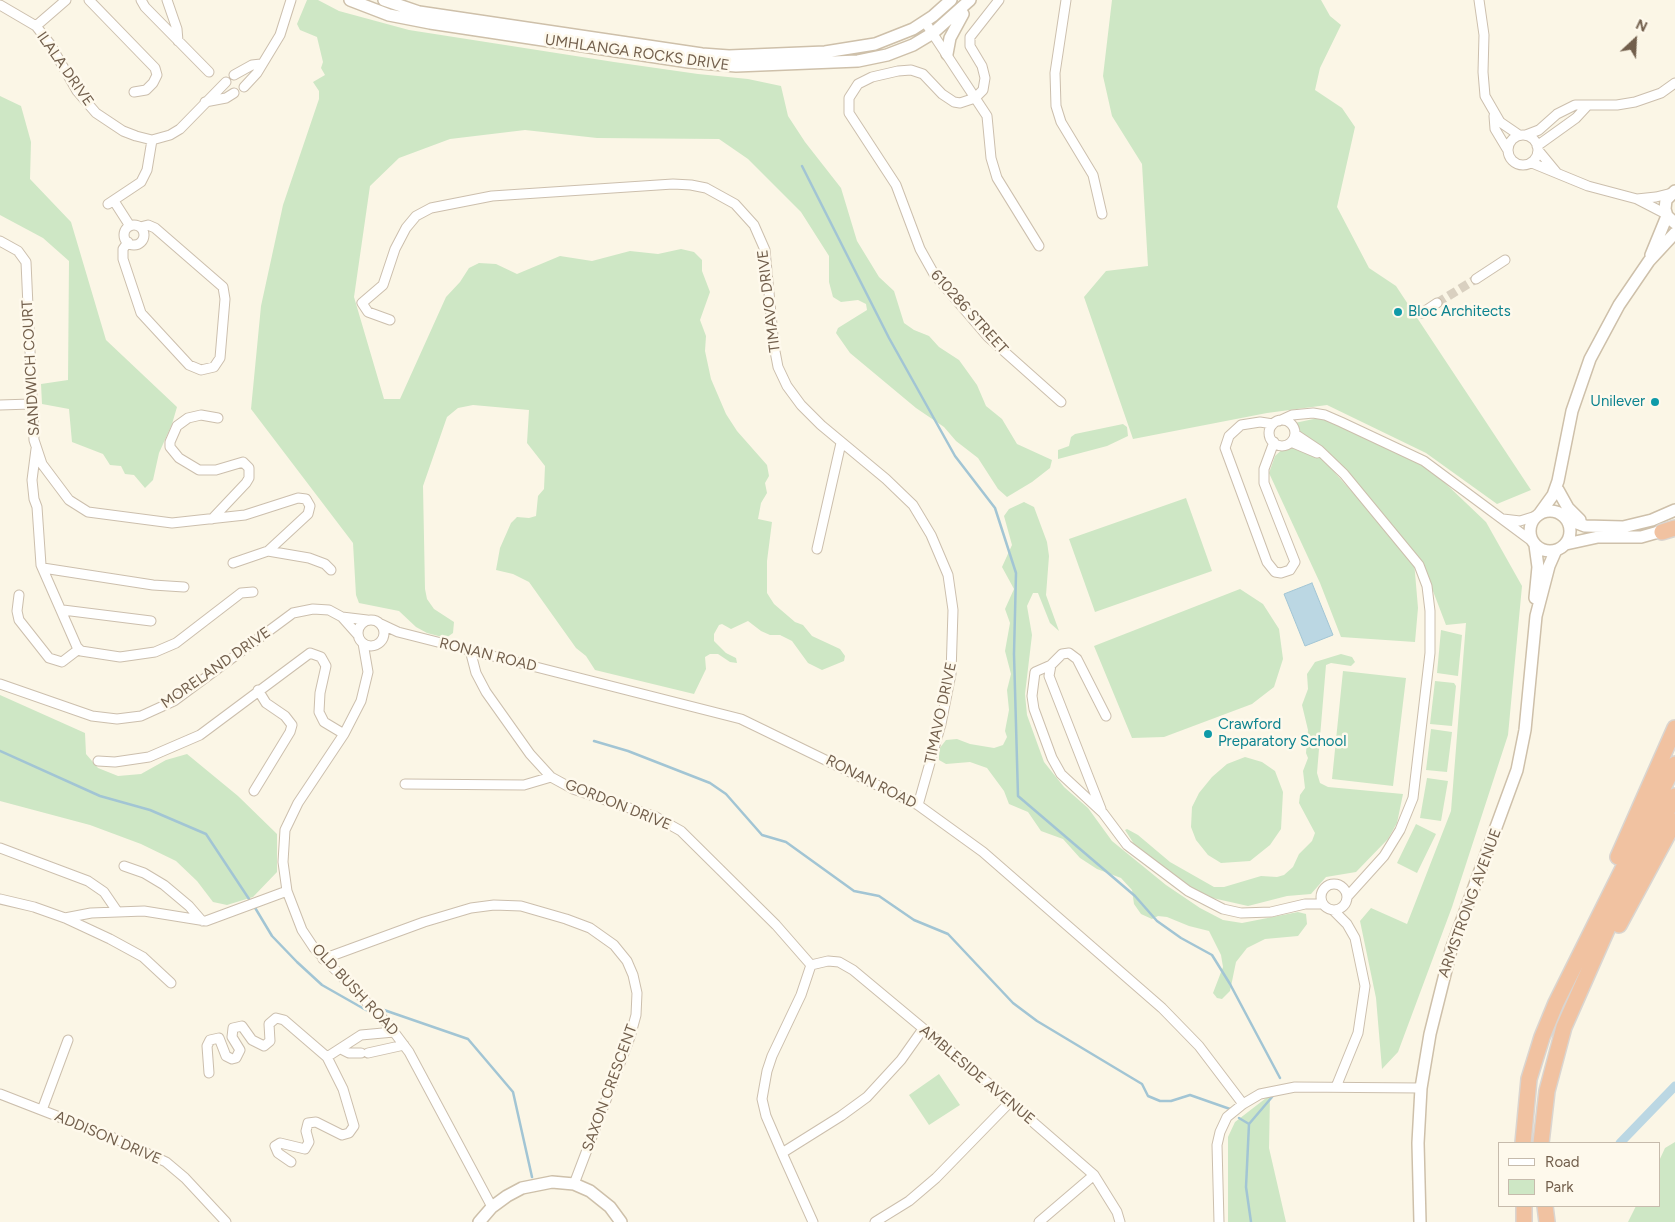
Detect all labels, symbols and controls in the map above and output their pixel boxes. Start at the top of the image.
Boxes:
north arrow [1610,15,1660,65]
text: N [1633,16,1650,36]
street label: ILALA DRIVE [33,28,97,110]
street label: UMHLANGA ROCKS DRIVE [544,31,730,75]
street label: TIMAVO DRIVE [754,249,784,353]
street label: 610286 STREET [927,266,1011,358]
street label: SANDWICH COURT [18,300,44,436]
place label: Bloc Architects [1408,303,1511,321]
marker: Bloc Architects [1392,306,1404,318]
place label: Unilever [1590,393,1645,411]
marker: Unilever [1649,396,1661,408]
street label: MORELAND DRIVE [158,624,274,712]
street label: RONAN ROAD [437,634,539,676]
street label: TIMAVO DRIVE [921,661,961,765]
place label: Crawford Preparatory School [1218,716,1347,751]
marker: Crawford Preparatory School [1202,728,1214,740]
street label: RONAN ROAD [823,751,919,813]
street label: GORDON DRIVE [562,776,674,834]
street label: ARMSTRONG AVENUE [1435,826,1505,980]
street label: OLD BUSH ROAD [308,940,402,1040]
street label: SAXON CRESCENT [579,1022,641,1154]
street label: AMBLESIDE AVENUE [916,1022,1038,1128]
street label: ADDISON DRIVE [52,1107,164,1169]
legend [1498,1142,1660,1207]
text: Road [1545,1153,1580,1171]
text: Park [1545,1178,1574,1196]

